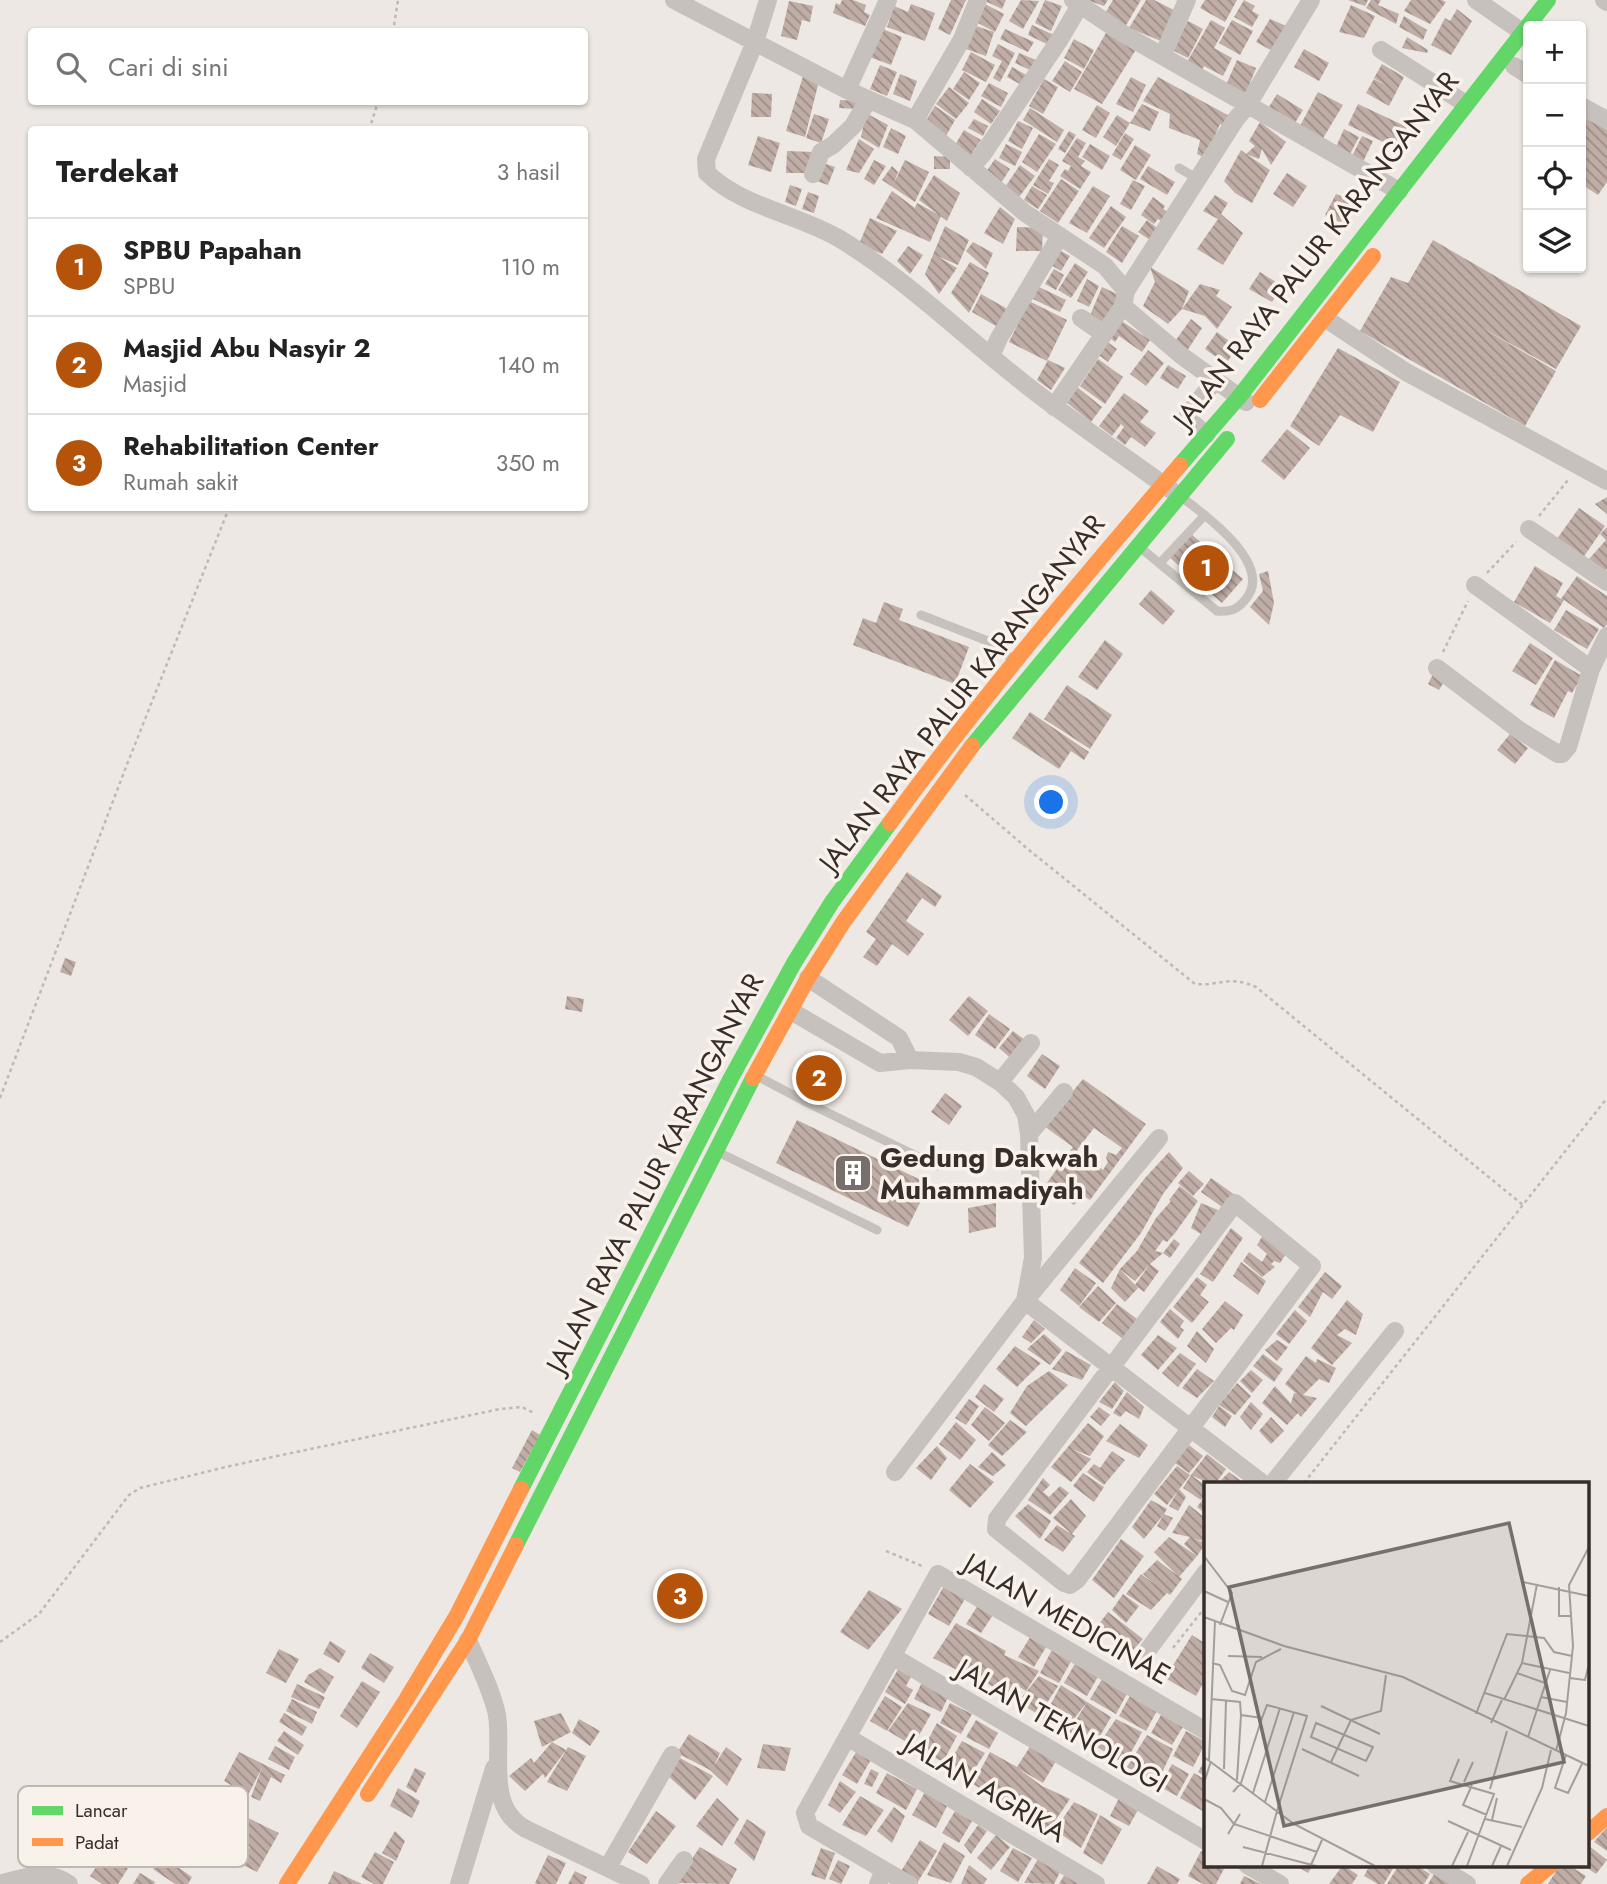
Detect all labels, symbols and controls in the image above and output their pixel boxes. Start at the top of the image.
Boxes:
map controls [1523,21,1586,273]
button: + [1523,21,1586,84]
search box [28,28,588,105]
icon: search [52,48,90,86]
text: Cari di sini [108,48,229,86]
street label: JALAN RAYA PALUR KARANGANYAR [1161,62,1469,441]
button: − [1523,84,1586,147]
button: locate [1523,147,1586,210]
text: Terdekat [56,150,178,193]
text: 3 hasil [497,155,560,189]
button: layers [1523,210,1586,273]
text: SPBU Papahan [123,231,302,269]
text: 1 [73,250,85,284]
text: 110 m [501,250,560,284]
text: SPBU [123,269,175,303]
text: Masjid Abu Nasyir 2 [123,329,371,367]
text: 2 [71,348,87,382]
text: 140 m [498,348,560,382]
text: Masjid [123,367,187,401]
text: Rehabilitation Center [123,427,379,465]
text: 3 [72,446,86,480]
text: 350 m [496,446,560,480]
text: Rumah sakit [123,465,238,499]
street label: JALAN RAYA PALUR KARANGANYAR [807,505,1115,884]
pin: 1 [1183,542,1229,594]
your location [1034,785,1068,819]
street label: JALAN RAYA PALUR KARANGANYAR [534,966,774,1383]
pin: 2 [796,1052,842,1104]
place label: Gedung Dakwah Muhammadiyah [880,1137,1098,1210]
building icon: Gedung Dakwah Muhammadiyah [832,1152,874,1194]
inset map [1204,1482,1590,1867]
street label: JALAN MEDICINAE [952,1541,1178,1695]
pin: 3 [657,1570,703,1622]
street label: JALAN TEKNOLOGI [945,1647,1175,1803]
street label: JALAN AGRIKA [892,1721,1075,1853]
legend [18,1786,248,1867]
text: Lancar [75,1797,128,1824]
text: Padat [75,1829,119,1856]

